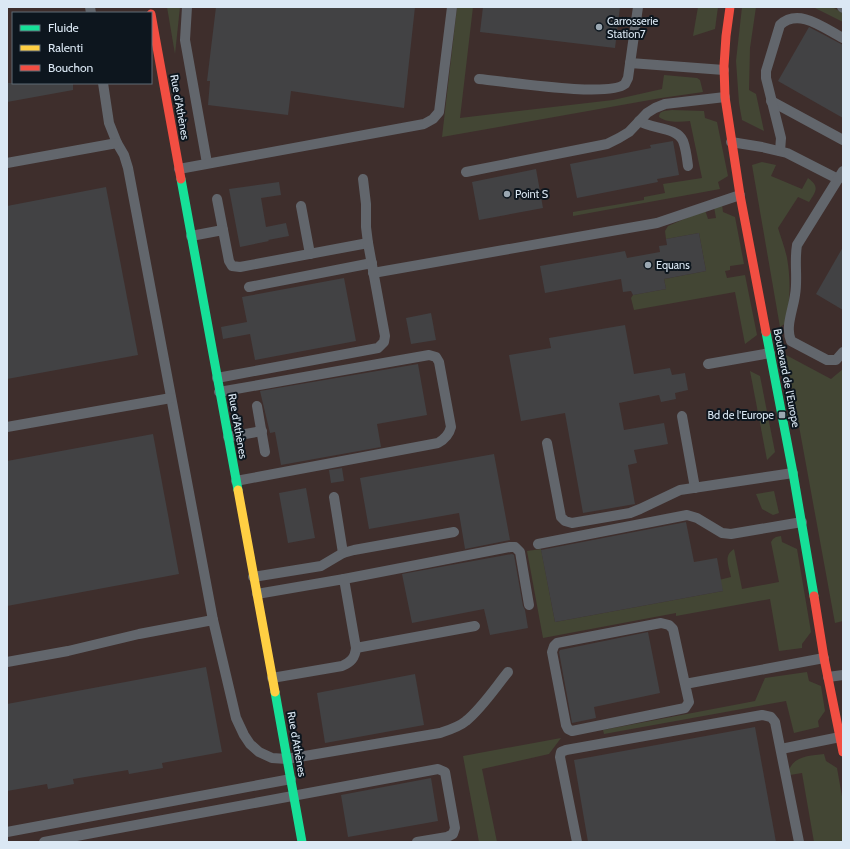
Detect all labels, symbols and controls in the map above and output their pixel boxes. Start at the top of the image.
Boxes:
legend [12,12,152,84]
place label: Carrosserie Station7 [607,14,658,41]
text: Fluide [48,20,79,35]
marker: Carrosserie Station7 [594,22,604,32]
text: Ralenti [48,40,83,55]
text: Bouchon [48,60,94,75]
street label: Rue d'Athènes [167,73,193,141]
place label: Point S [515,187,549,201]
marker: Point S [502,189,512,199]
place label: Equans [656,258,690,272]
marker: Equans [643,260,653,270]
street label: Boulevard de l'Europe [771,327,804,429]
street label: Rue d'Athènes [225,392,251,460]
place label: Bd de l'Europe [707,408,774,422]
marker: Bd de l'Europe [777,410,787,420]
street label: Rue d'Athènes [284,710,310,778]

